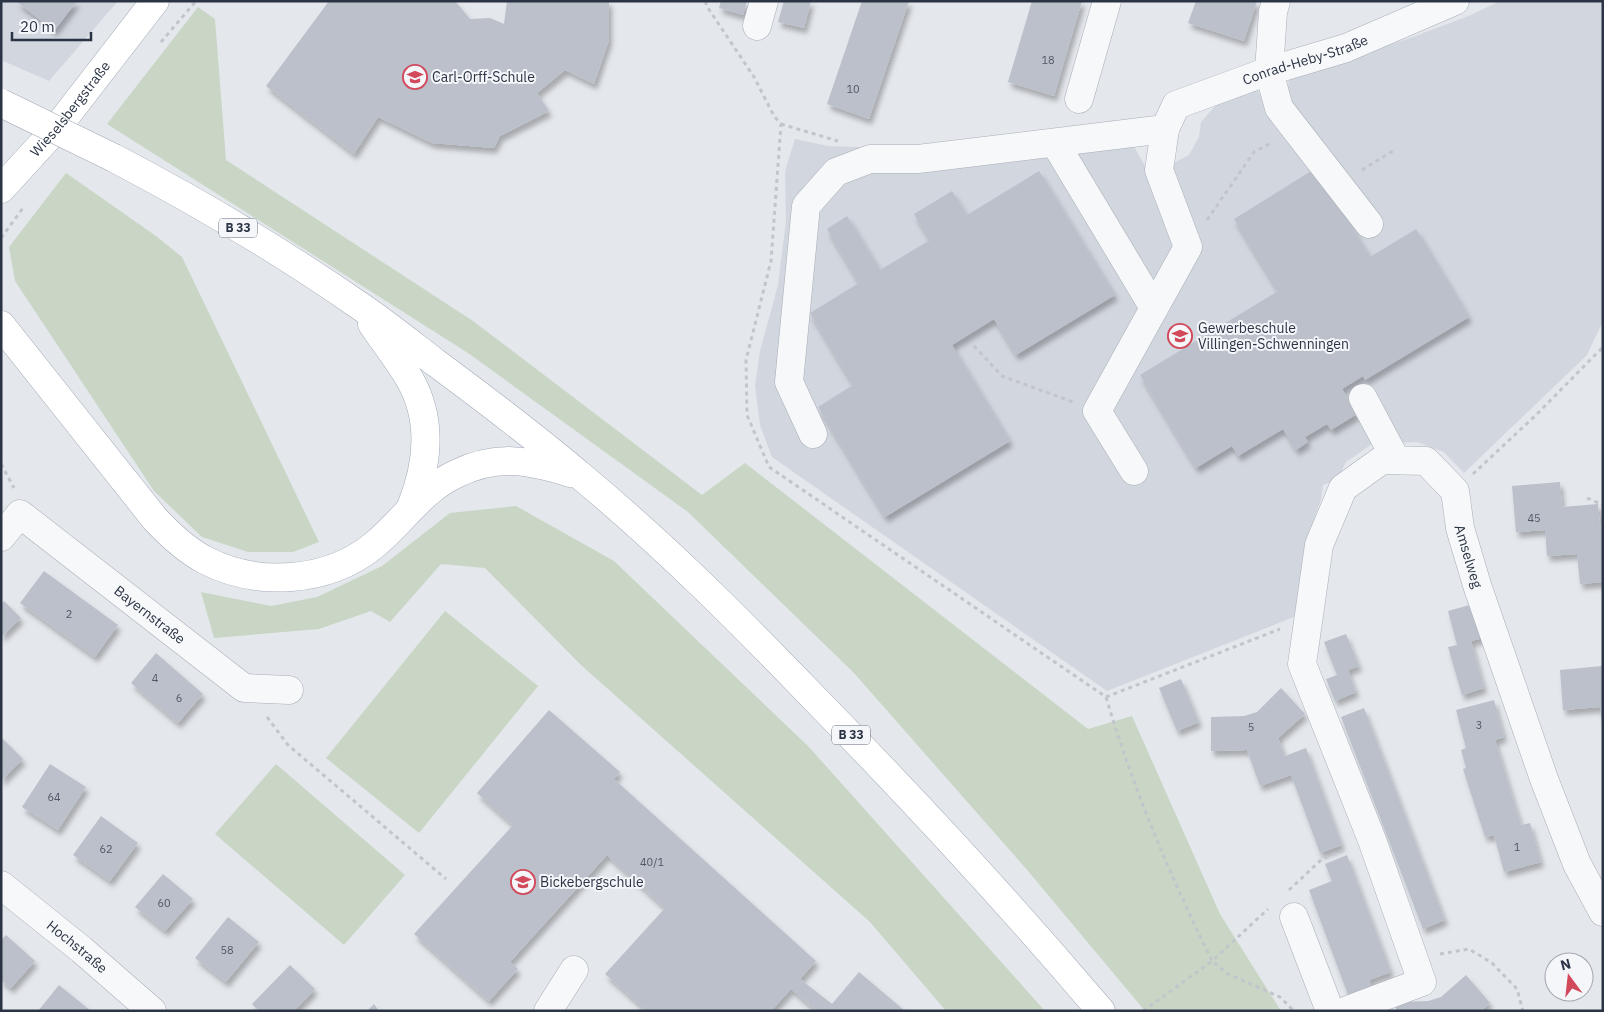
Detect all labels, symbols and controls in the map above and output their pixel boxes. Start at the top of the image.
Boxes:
scale bar [12,10,91,42]
text: 20 m [20,17,55,36]
street label: Conrad-Heby-Straße [1240,31,1371,89]
house number: 18 [1041,53,1055,67]
street label: Wieselsbergstraße [26,57,114,160]
school or university icon: Carl-Orff-Schule [402,64,428,90]
place label: Carl-Orff-Schule [432,68,535,86]
house number: 10 [846,82,860,96]
road number: B 33 [219,218,257,238]
place label: Gewerbeschule Villingen-Schwenningen [1198,319,1349,353]
school or university icon: Gewerbeschule Villingen-Schwenningen [1167,323,1193,349]
house number: 45 [1527,511,1541,525]
street label: Amselweg [1451,523,1487,591]
street label: Bayernstraße [111,581,189,648]
house number: 2 [66,607,72,621]
house number: 4 [152,671,159,685]
house number: 6 [176,691,182,705]
house number: 3 [1476,718,1482,732]
house number: 5 [1248,720,1254,734]
road number: B 33 [832,726,870,744]
house number: 64 [47,790,61,804]
house number: 1 [1514,840,1521,854]
house number: 62 [99,842,113,856]
house number: 40/1 [640,855,664,869]
school or university icon: Bickebergschule [510,869,536,895]
place label: Bickebergschule [540,873,644,891]
house number: 60 [157,896,171,910]
street label: Hochstraße [43,916,111,977]
house number: 58 [220,943,234,957]
north arrow [1544,952,1594,1002]
text: N [1558,954,1573,974]

